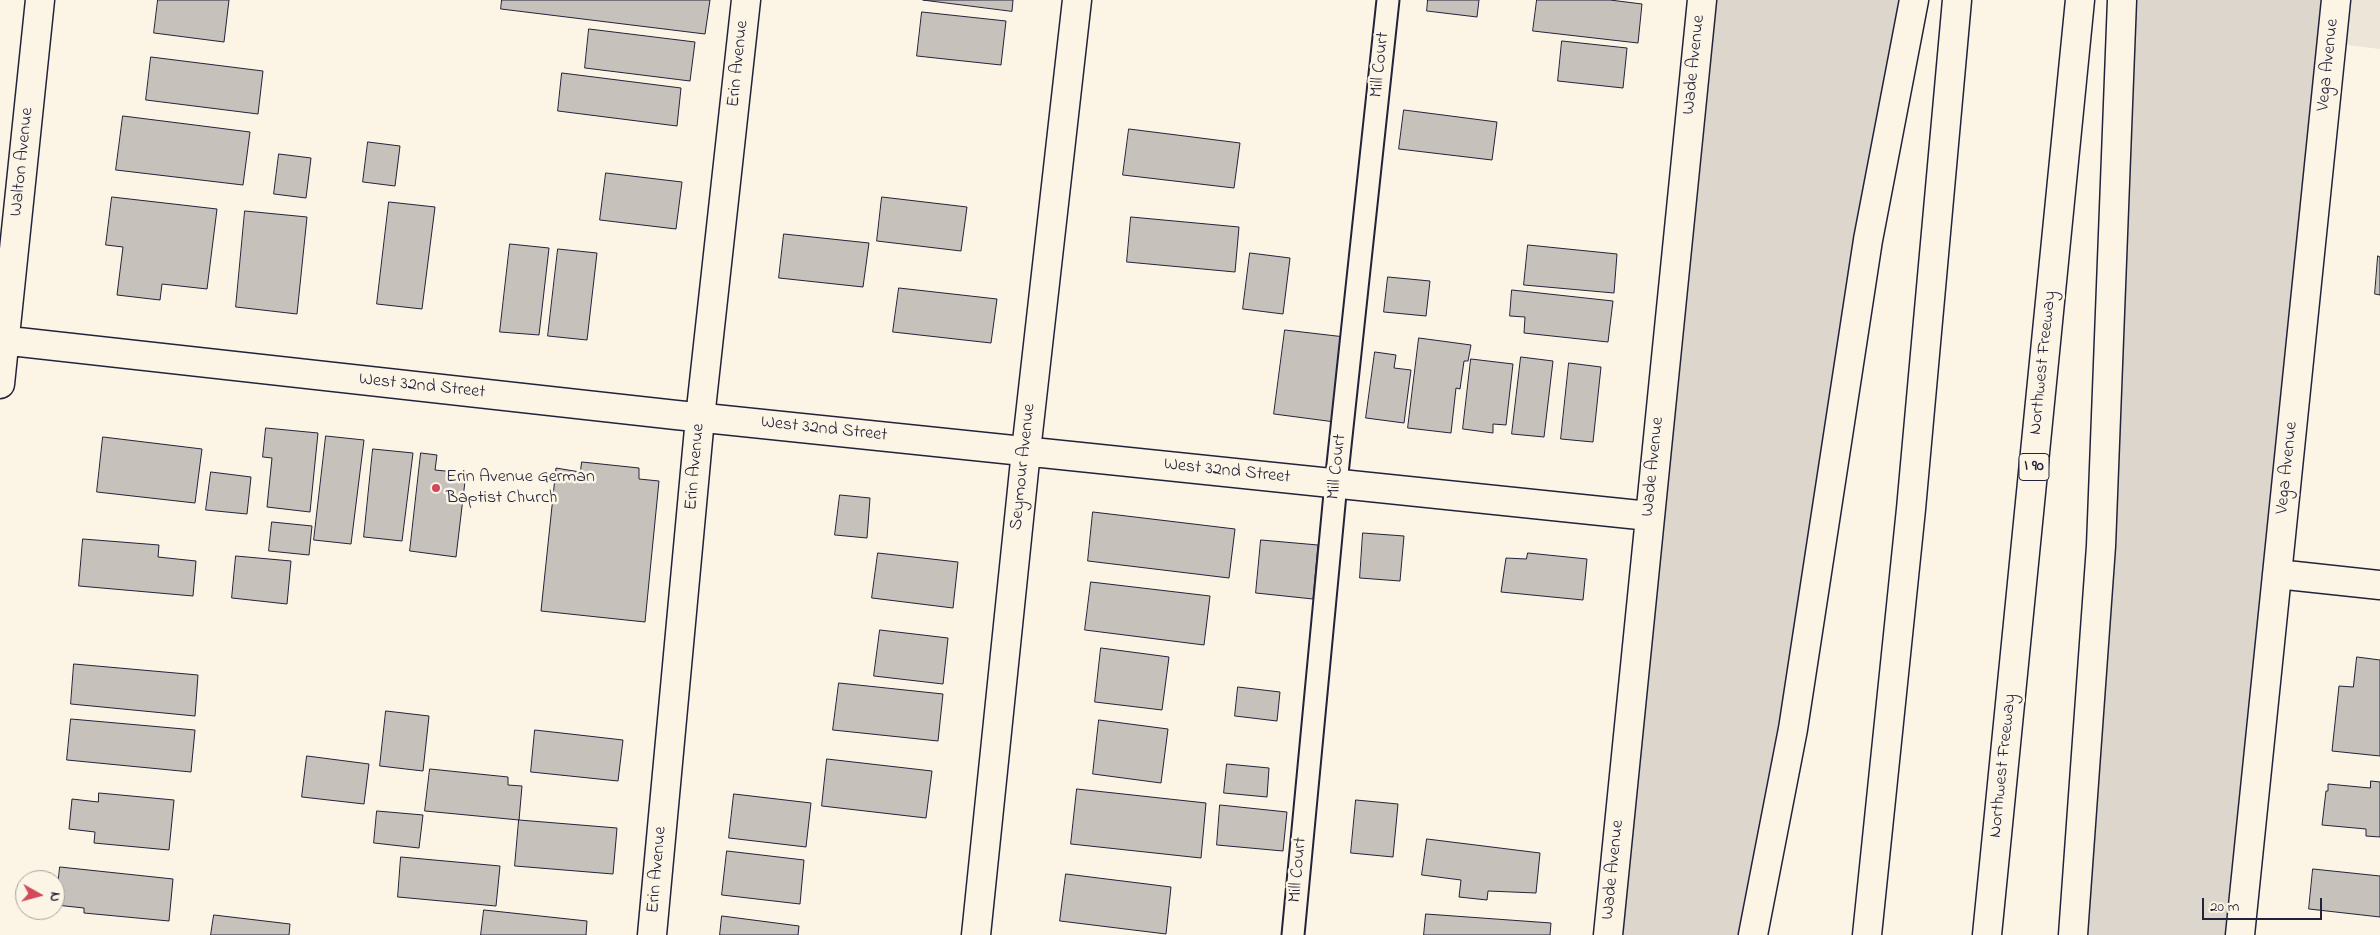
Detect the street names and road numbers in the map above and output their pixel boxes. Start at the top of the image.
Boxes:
street label: Wade Avenue [1679,14,1711,116]
street label: Vega Avenue [2313,18,2345,112]
street label: Erin Avenue [724,20,754,108]
street label: Mill Court [1367,31,1395,99]
street label: Walton Avenue [7,107,39,217]
street label: Northwest Freeway [2026,290,2062,436]
street label: West 32nd Street [358,370,486,404]
street label: Seymour Avenue [1007,403,1041,531]
street label: West 32nd Street [760,413,888,447]
street label: Wade Avenue [1638,416,1670,518]
street label: Vega Avenue [2272,421,2304,515]
street label: Erin Avenue [681,423,711,511]
street label: Mill Court [1324,433,1352,501]
road number: I 90 [2019,454,2049,481]
street label: West 32nd Street [1163,455,1291,489]
street label: Northwest Freeway [1986,693,2022,839]
street label: Wade Avenue [1598,819,1630,921]
street label: Erin Avenue [643,826,673,914]
street label: Mill Court [1285,836,1313,904]

